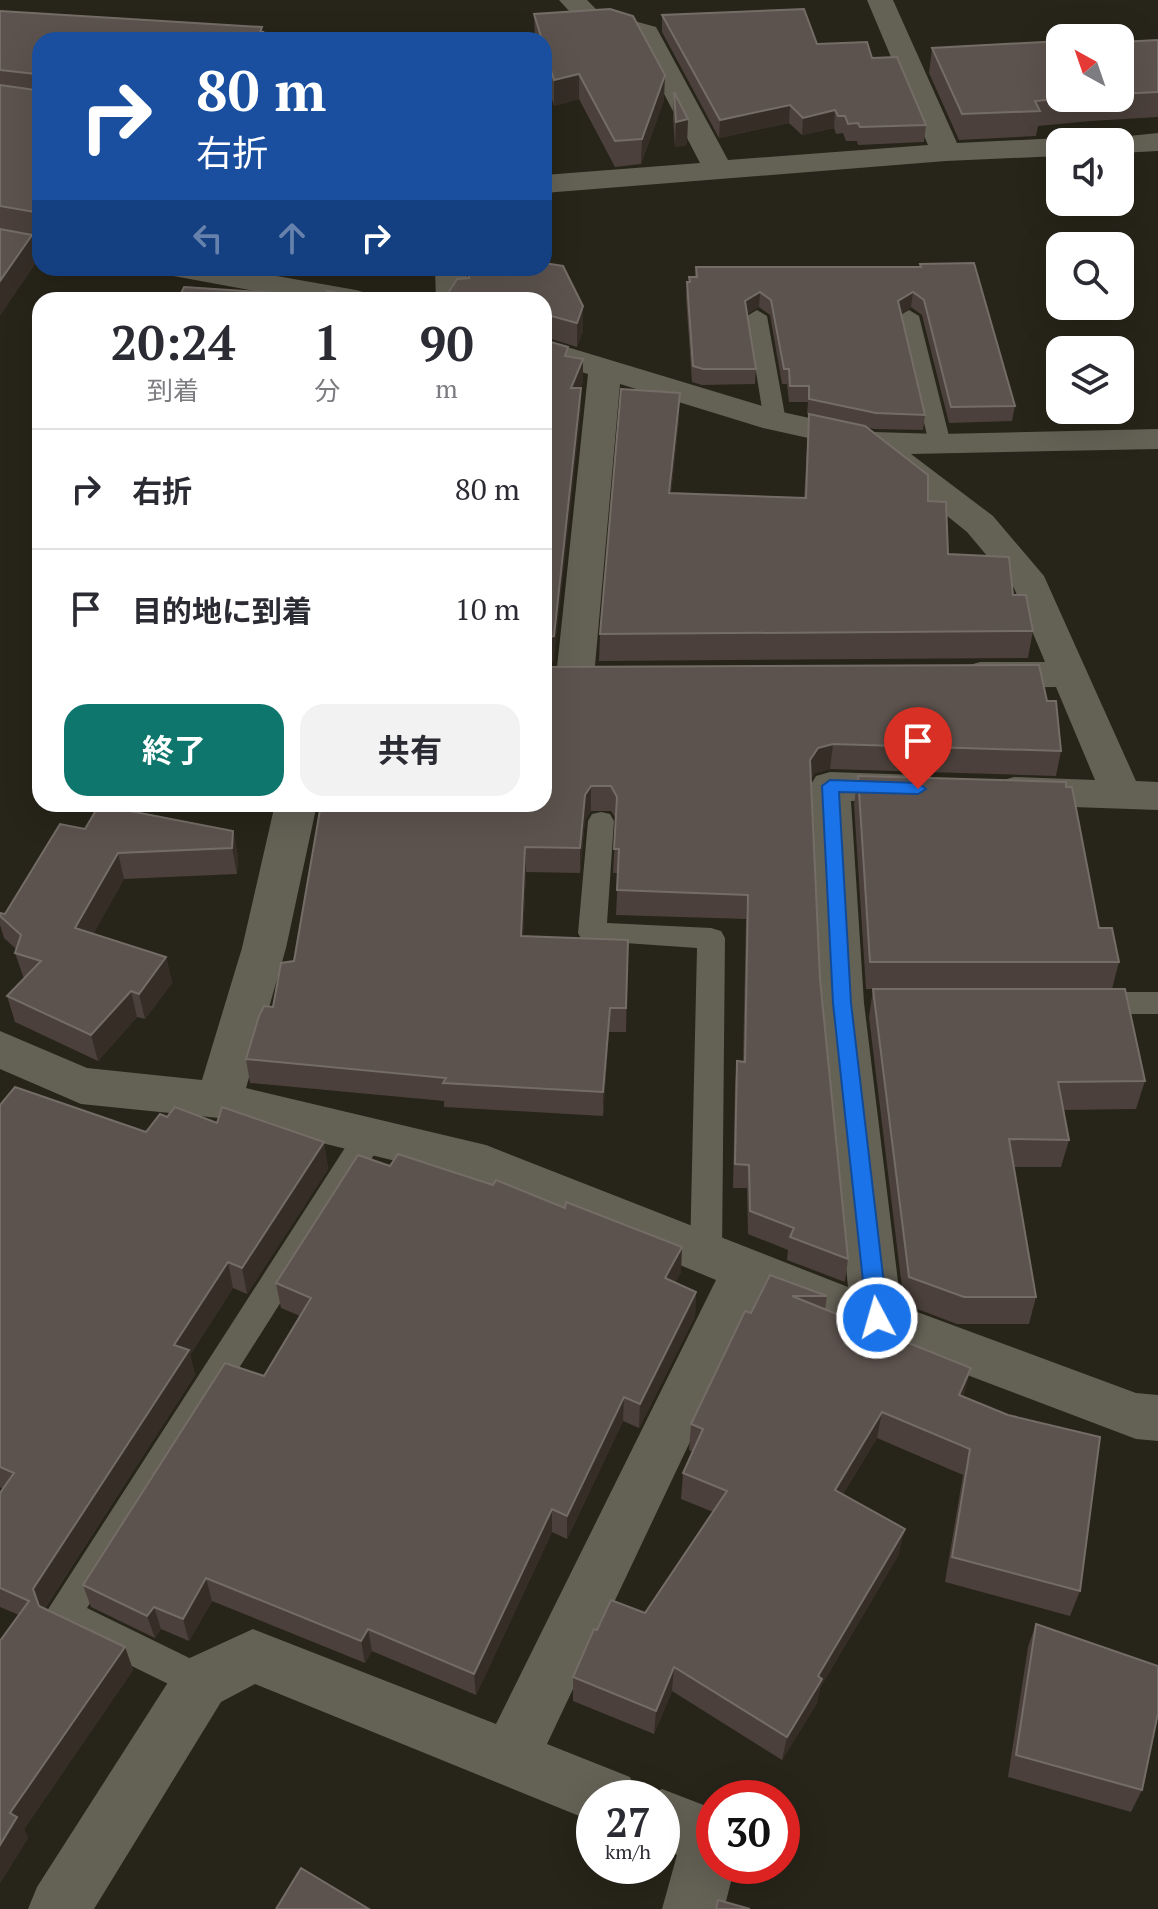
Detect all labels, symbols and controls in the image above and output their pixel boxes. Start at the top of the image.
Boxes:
north arrow [1046,24,1134,112]
map controls [1046,24,1134,424]
text: 80 m [196,53,326,127]
icon: right [64,64,168,168]
button: sound [1046,128,1134,216]
text: 右折 [196,129,268,176]
icon: left [186,216,230,260]
icon: ahead [270,216,314,260]
icon: right [354,216,398,260]
button: search [1046,232,1134,320]
text: 20:24 [110,310,235,374]
text: 1 [314,310,341,374]
text: 90 [419,311,474,375]
button: layers [1046,336,1134,424]
text: m [435,371,458,405]
text: 到着 [147,373,199,407]
text: 分 [314,373,340,407]
icon: right [64,467,108,511]
text: 80 m [455,469,520,509]
text: 右折 [132,471,192,511]
icon: arrive [64,587,108,631]
text: 10 m [455,589,520,629]
text: 目的地に到着 [132,591,312,631]
button: 終了 [64,704,284,796]
button: 共有 [300,704,520,796]
pin [884,707,952,789]
icon: arrive [896,719,940,763]
position arrow [835,1276,919,1360]
speed limit sign: 30 [696,1780,800,1884]
text: 27 [605,1795,651,1848]
text: km/h [605,1838,651,1865]

